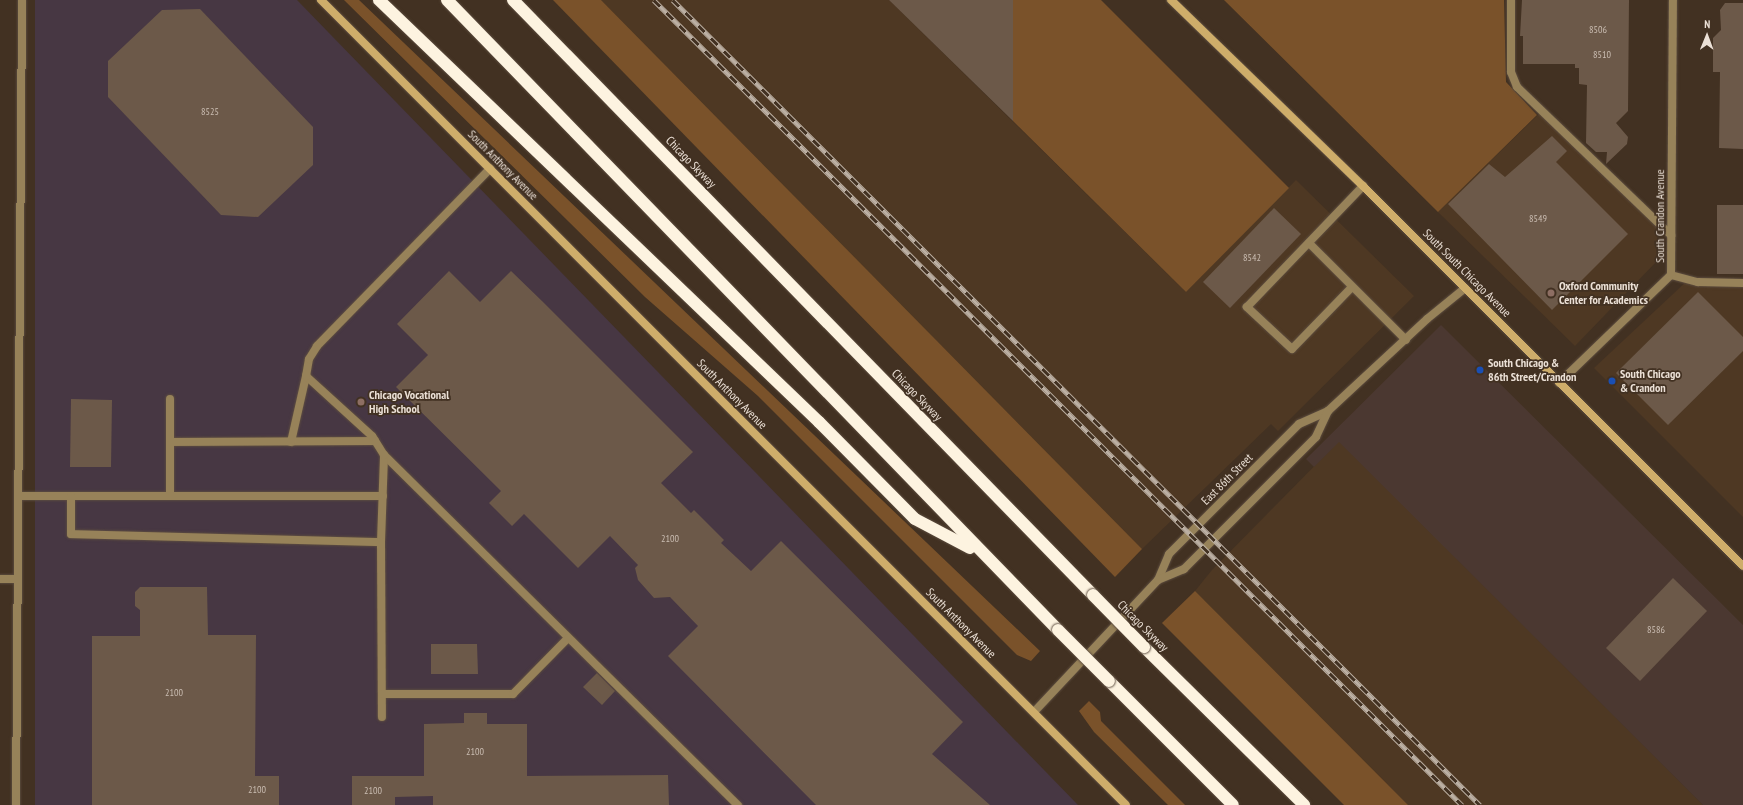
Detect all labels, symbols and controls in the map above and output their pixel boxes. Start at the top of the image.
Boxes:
north arrow [1687,16,1727,56]
text: N [1704,17,1710,31]
house number: 8506 [1589,24,1607,36]
house number: 8510 [1593,49,1611,61]
house number: 8525 [201,106,219,118]
street label: South Anthony Avenue [465,127,541,203]
street label: Chicago Skyway [663,133,719,191]
street label: South Crandon Avenue [1653,169,1667,263]
house number: 8549 [1529,213,1547,225]
street label: South South Chicago Avenue [1420,226,1514,320]
house number: 8542 [1243,252,1261,264]
place label: Oxford Community Center for Academics [1559,279,1648,307]
marker: Oxford Community Center for Academics [1546,288,1556,298]
street label: South Anthony Avenue [694,356,770,432]
place label: South Chicago & 86th Street/Crandon [1488,356,1576,384]
marker: South Chicago & 86th Street/Crandon [1475,365,1485,375]
street label: Chicago Skyway [889,366,945,424]
place label: South Chicago & Crandon [1620,367,1681,395]
marker: South Chicago & Crandon [1607,376,1617,386]
place label: Chicago Vocational High School [369,388,449,416]
marker: Chicago Vocational High School [356,397,366,407]
street label: East 86th Street [1198,450,1256,508]
house number: 2100 [661,533,679,545]
street label: South Anthony Avenue [923,585,999,661]
street label: Chicago Skyway [1115,598,1171,654]
house number: 8586 [1647,624,1665,636]
house number: 2100 [165,687,183,699]
house number: 2100 [466,746,484,758]
house number: 2100 [248,784,266,796]
house number: 2100 [364,785,382,797]

